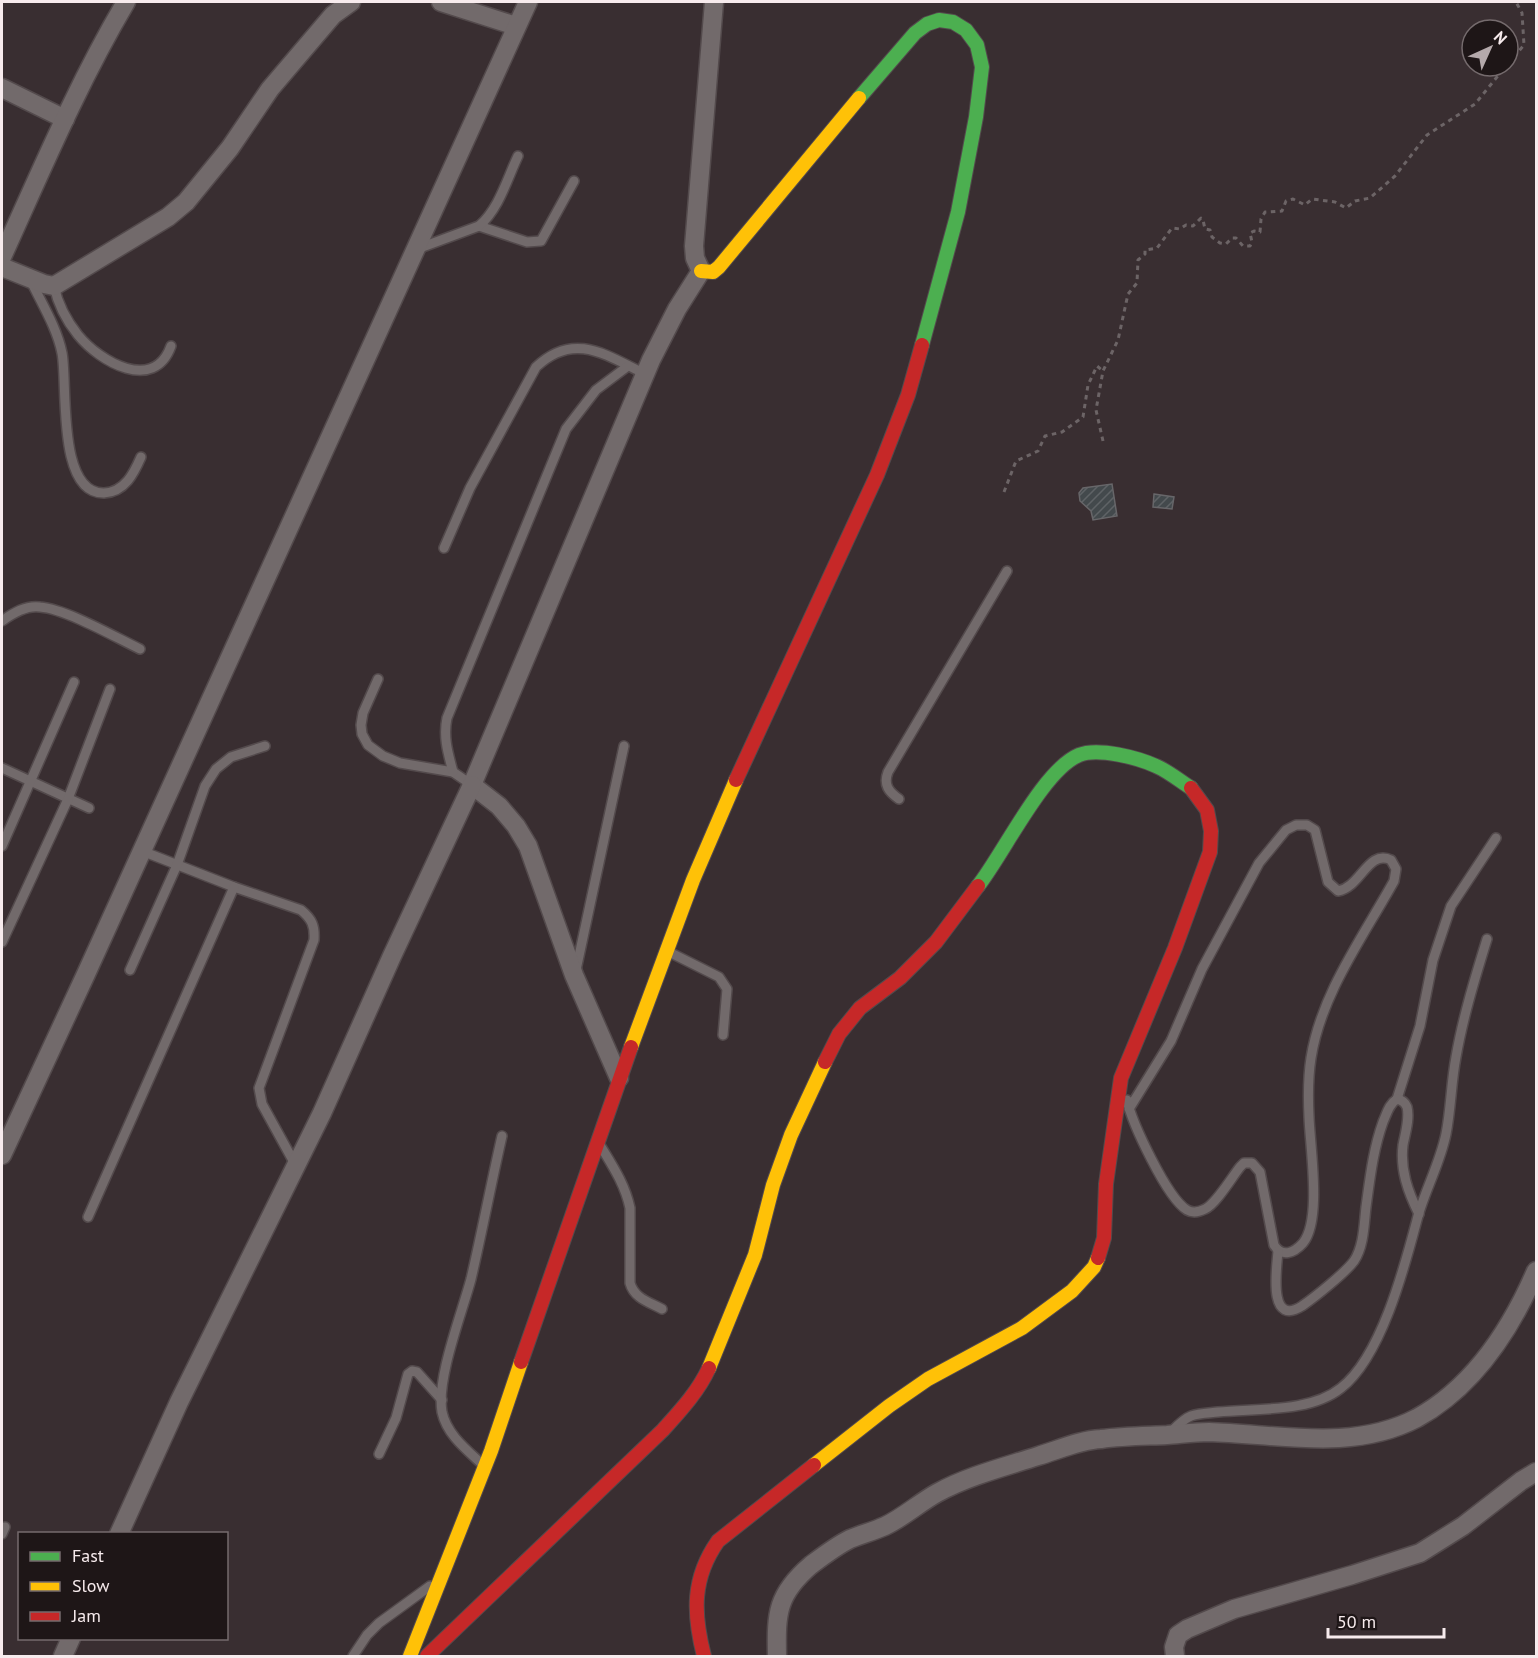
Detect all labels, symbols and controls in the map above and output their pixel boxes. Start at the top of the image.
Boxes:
north arrow [1460,18,1520,78]
text: N [1490,27,1511,48]
legend [18,1532,228,1640]
text: Fast [72,1544,104,1567]
text: Slow [72,1574,110,1597]
scale bar [1328,1601,1444,1639]
text: Jam [71,1604,101,1627]
text: 50 m [1337,1610,1376,1633]

